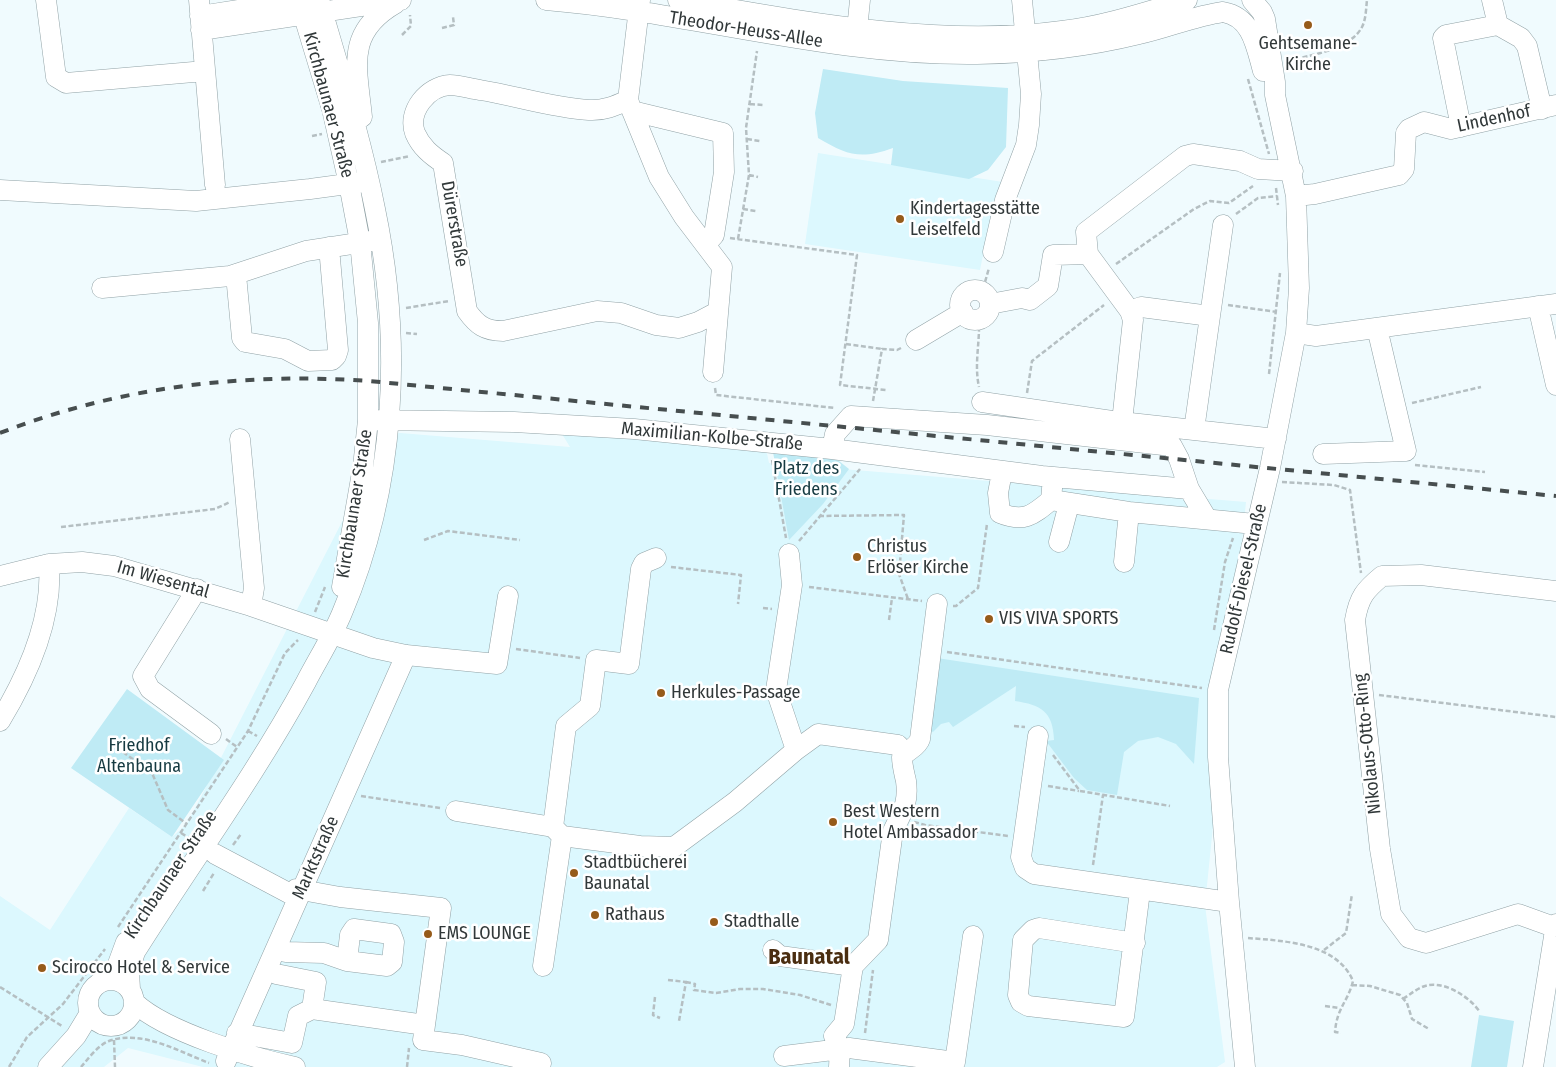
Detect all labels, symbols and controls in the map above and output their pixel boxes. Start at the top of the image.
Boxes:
street label: Theodor-Heuss-Allee [668,7,824,53]
marker: Gehtsemane- Kirche [1302,19,1314,31]
street label: Kirchbaunaer Straße [298,30,358,180]
place label: Gehtsemane- Kirche [1259,33,1357,76]
street label: Lindenhof [1455,101,1533,137]
street label: Dürerstraße [436,179,472,269]
place label: Kindertagesstätte Leiselfeld [910,198,1040,240]
marker: Kindertagesstätte Leiselfeld [894,213,906,225]
street label: Maximilian-Kolbe-Straße [620,418,804,456]
street label: Kirchbaunaer Straße [333,428,377,580]
park label: Platz des Friedens [773,458,839,500]
street label: Rudolf-Diesel-Straße [1216,502,1272,656]
place label: Christus Erlöser Kirche [867,536,969,578]
marker: Christus Erlöser Kirche [851,551,863,563]
street label: Im Wiesental [114,557,212,603]
place label: VIS VIVA SPORTS [999,608,1119,630]
marker: VIS VIVA SPORTS [983,613,995,625]
street label: Nikolaus-Otto-Ring [1350,673,1386,815]
place label: Herkules-Passage [671,682,800,704]
marker: Herkules-Passage [655,687,667,699]
park label: Friedhof Altenbauna [97,735,181,778]
place label: Best Western Hotel Ambassador [843,801,978,844]
street label: Kirchbaunaer Straße [120,807,222,943]
street label: Marktstraße [288,813,344,903]
marker: Best Western Hotel Ambassador [827,816,839,828]
place label: Stadtbücherei Baunatal [584,852,687,894]
marker: Stadtbücherei Baunatal [568,867,580,879]
place label: Rathaus [605,904,665,926]
marker: Rathaus [589,909,601,921]
place label: Stadthalle [724,911,799,933]
marker: Stadthalle [708,916,720,928]
place label: EMS LOUNGE [438,923,531,945]
marker: EMS LOUNGE [422,928,434,940]
district label: Baunatal [768,945,850,971]
place label: Scirocco Hotel & Service [52,957,230,979]
marker: Scirocco Hotel & Service [36,962,48,974]

